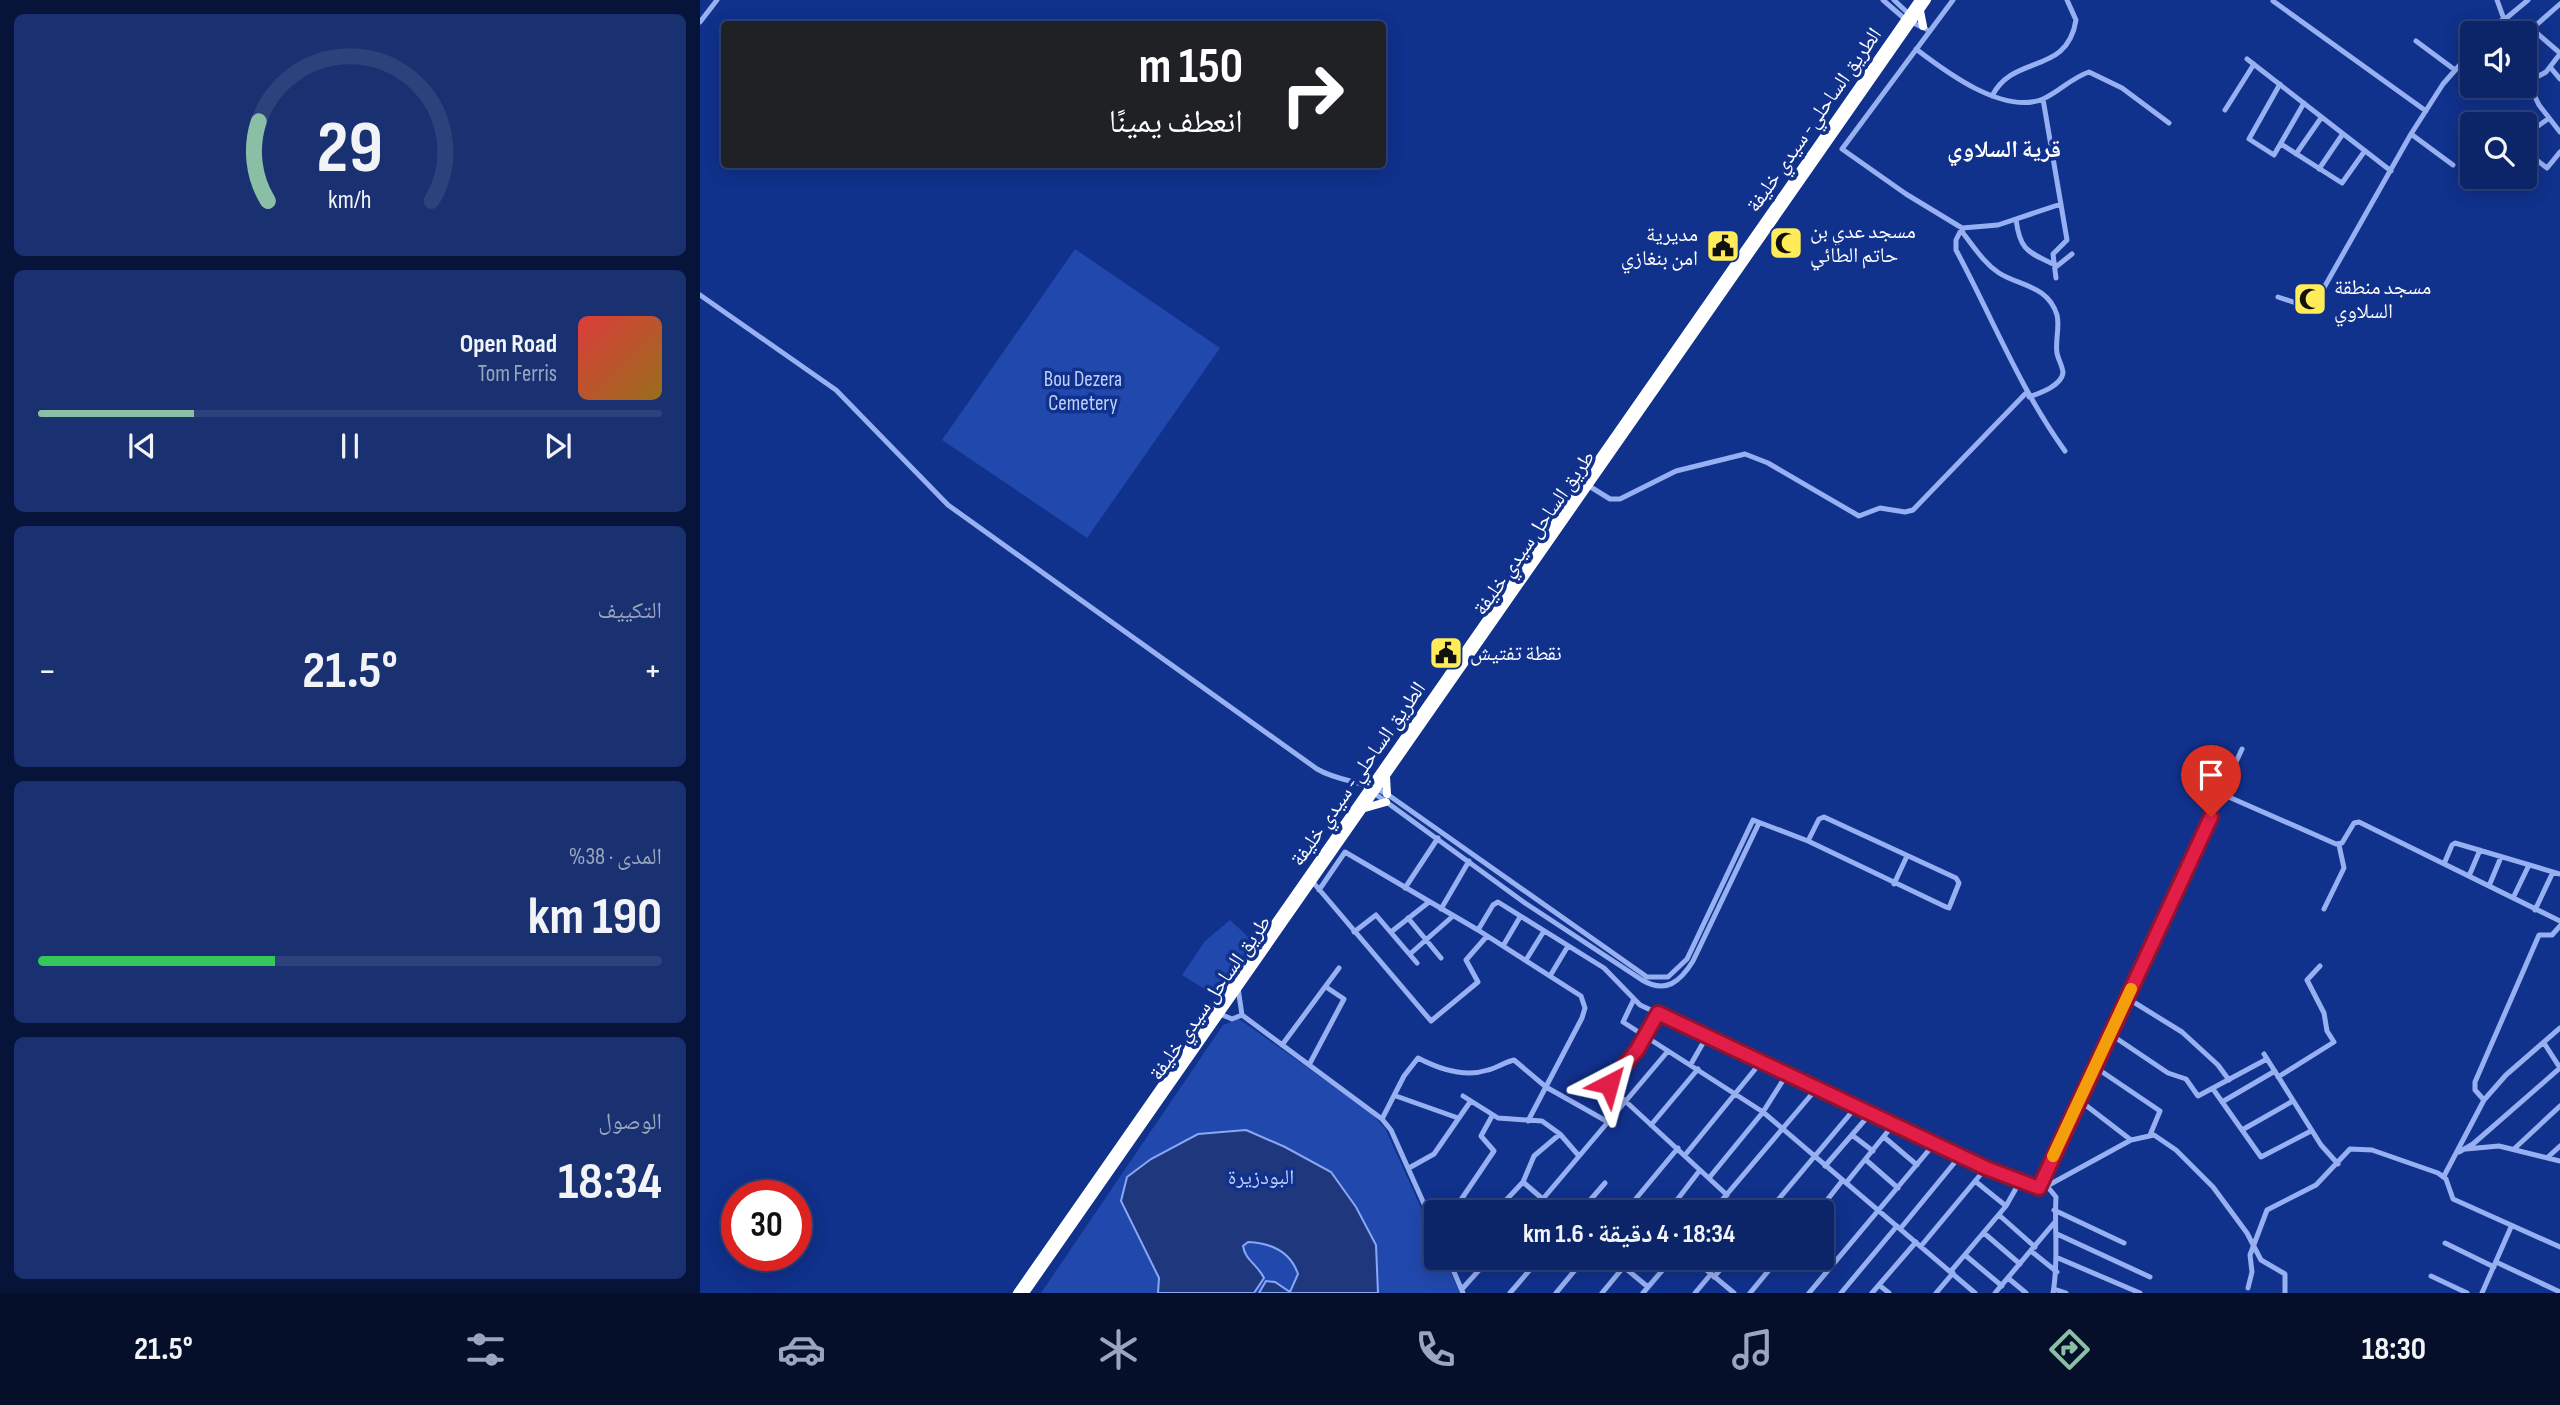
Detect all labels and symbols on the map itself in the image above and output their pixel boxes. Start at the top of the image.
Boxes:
street label: الطريق الساحلي- سيدي خليفة [1741,23,1890,219]
district label: قرية السلاوي [1947,135,2061,167]
place label: مسجد عدي بن حاتم الطائي [1810,219,1916,271]
place label: مديرية امن بنغازي [1621,222,1698,274]
mosque icon: مسجد عدي بن حاتم الطائي [1767,224,1805,262]
public building icon: مديرية امن بنغازي [1704,227,1742,265]
place label: مسجد منطقة السلاوي [2334,275,2431,327]
mosque icon: مسجد منطقة السلاوي [2291,280,2329,318]
park label: Bou Dezera Cemetery [1044,367,1122,416]
street label: طريق الساحل سيدي خليفة [1468,446,1603,622]
public building icon: نقطة تفتيش [1427,634,1465,672]
place label: نقطة تفتيش [1470,641,1562,666]
street label: الطريق الساحلي- سيدي خليفة [1285,677,1434,873]
pin [2181,745,2241,817]
street label: طريق الساحل سيدي خليفة [1144,911,1279,1087]
position arrow [1572,1047,1646,1121]
park label: البودزيرة [1228,1165,1294,1190]
speed limit sign: 30 [721,1180,812,1271]

